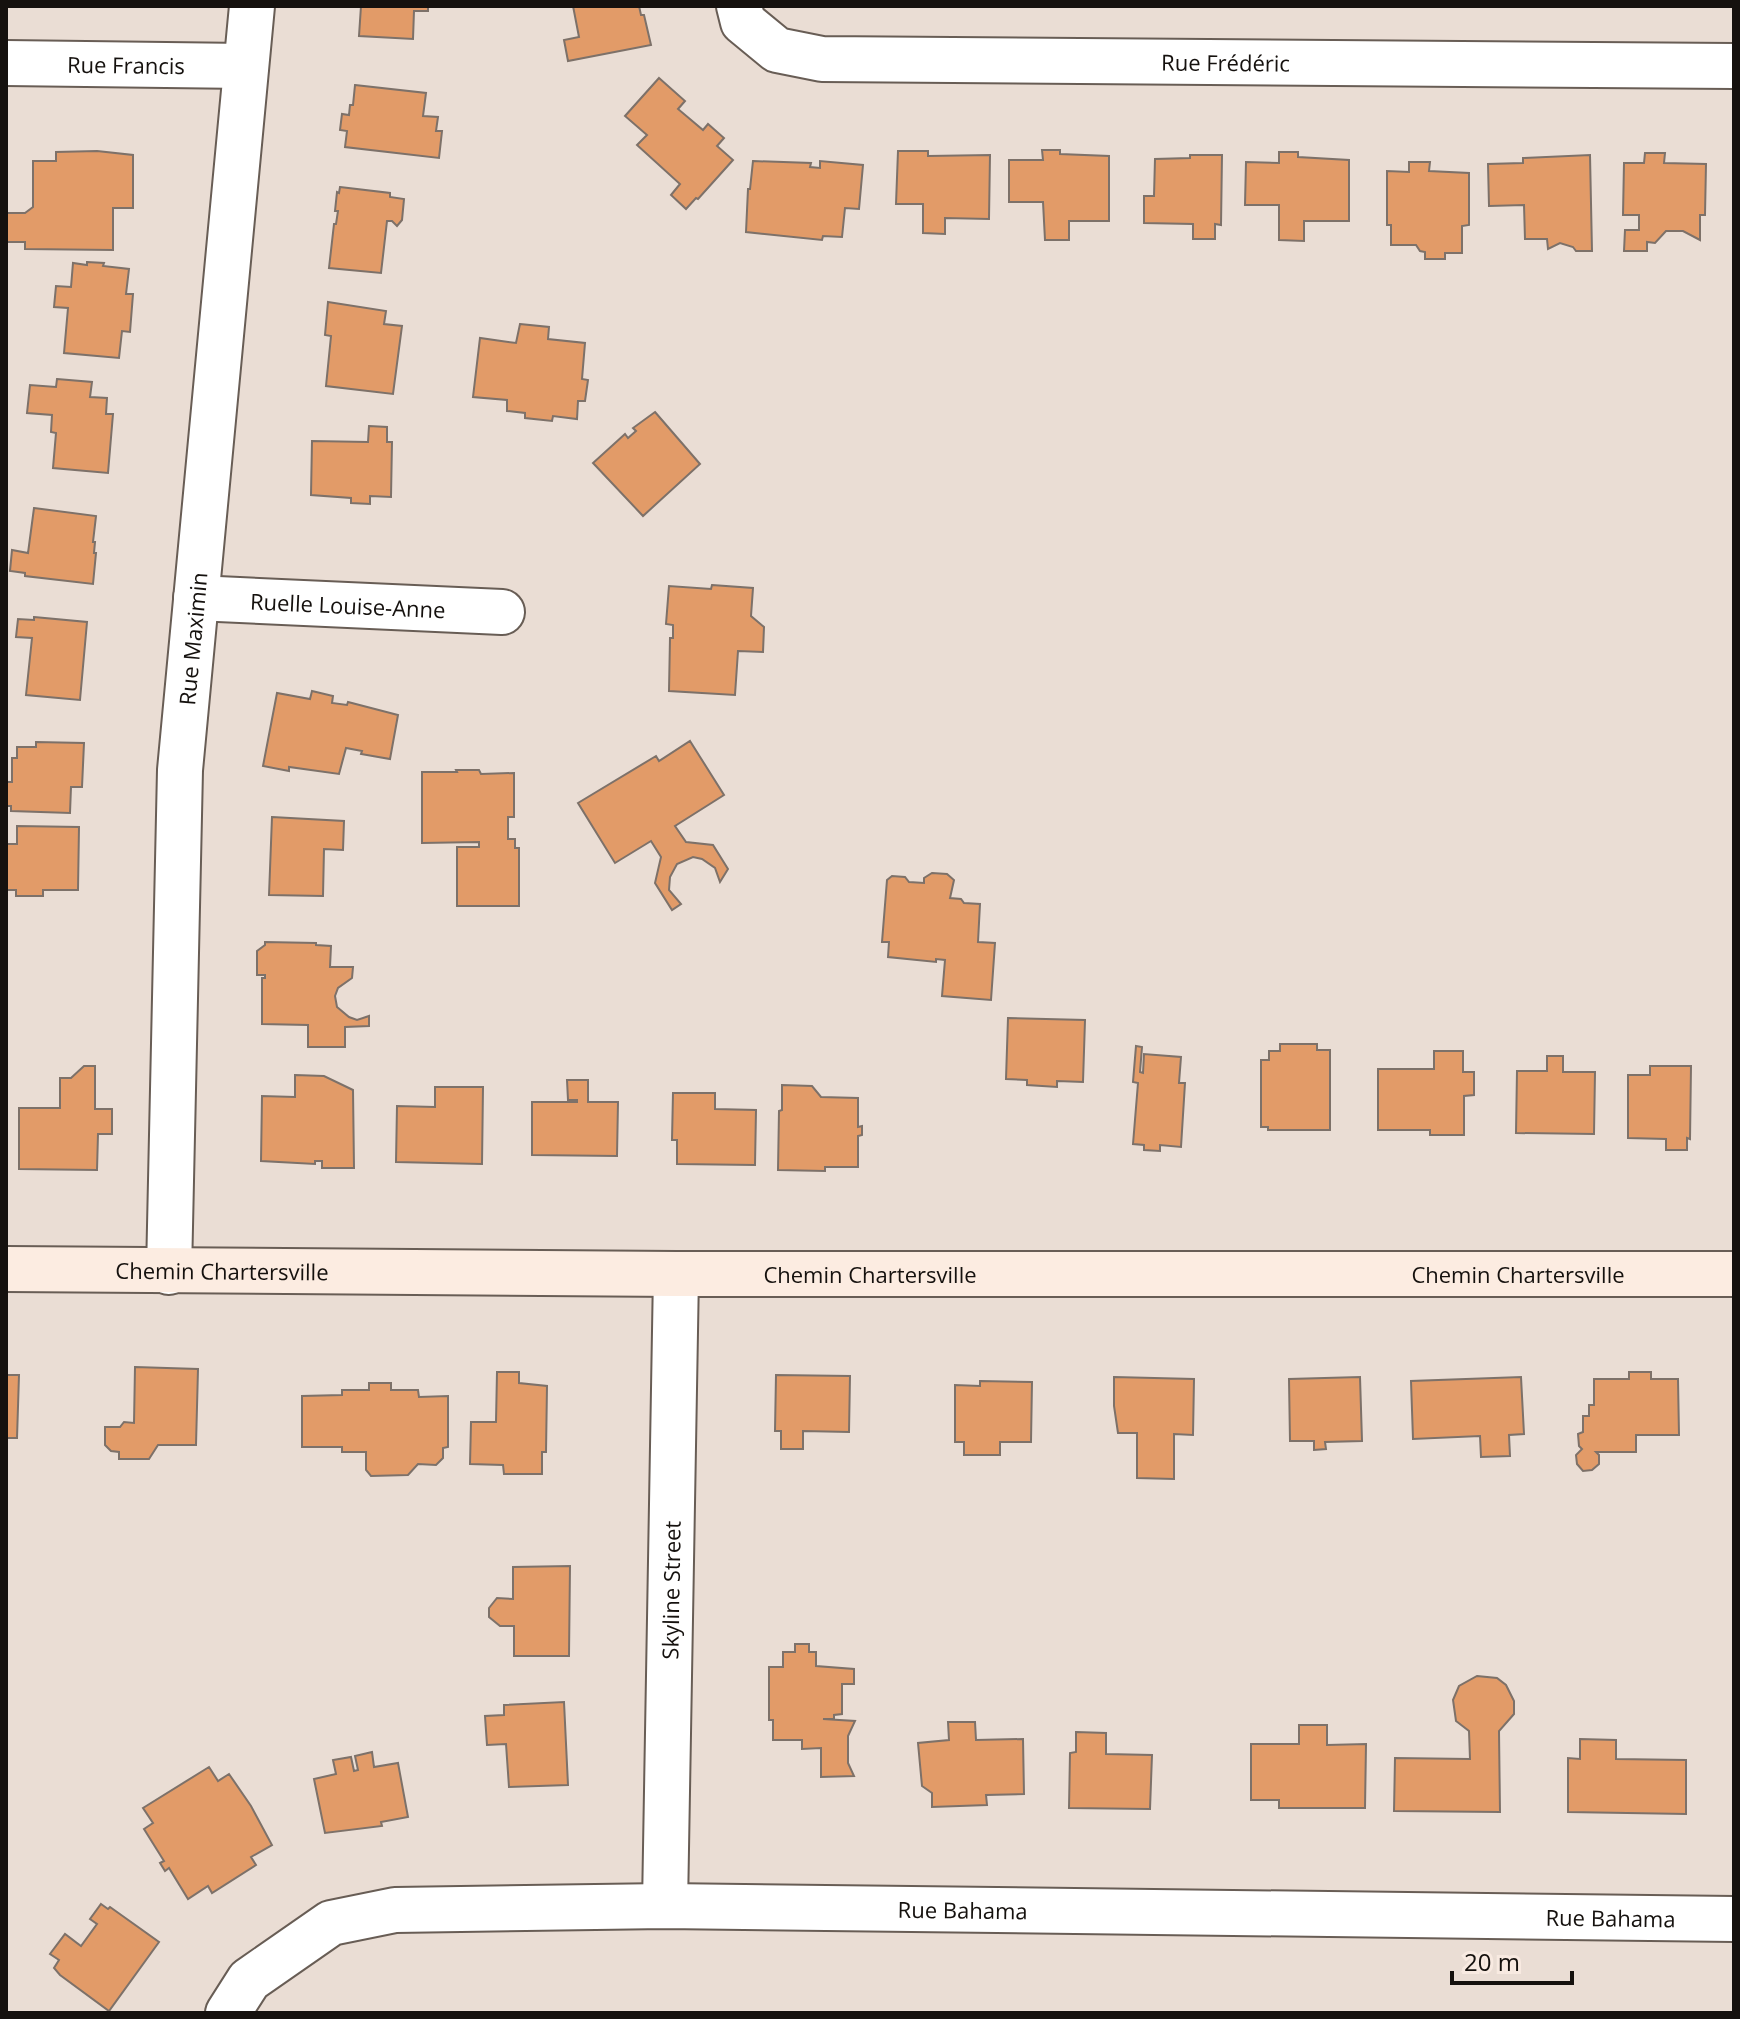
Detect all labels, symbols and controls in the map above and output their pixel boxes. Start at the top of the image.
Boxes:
street label: Rue Frédéric [1161,47,1290,78]
street label: Rue Francis [67,49,185,80]
street label: Rue Maximin [171,571,214,707]
street label: Ruelle Louise-Anne [249,585,446,624]
street label: Chemin Chartersville [115,1255,329,1286]
street label: Chemin Chartersville [763,1259,977,1289]
street label: Chemin Chartersville [1411,1259,1625,1289]
street label: Skyline Street [654,1520,687,1660]
street label: Rue Bahama [898,1894,1028,1925]
street label: Rue Bahama [1545,1902,1676,1933]
scale bar [1452,1935,1572,1985]
text: 20 m [1464,1945,1520,1978]

